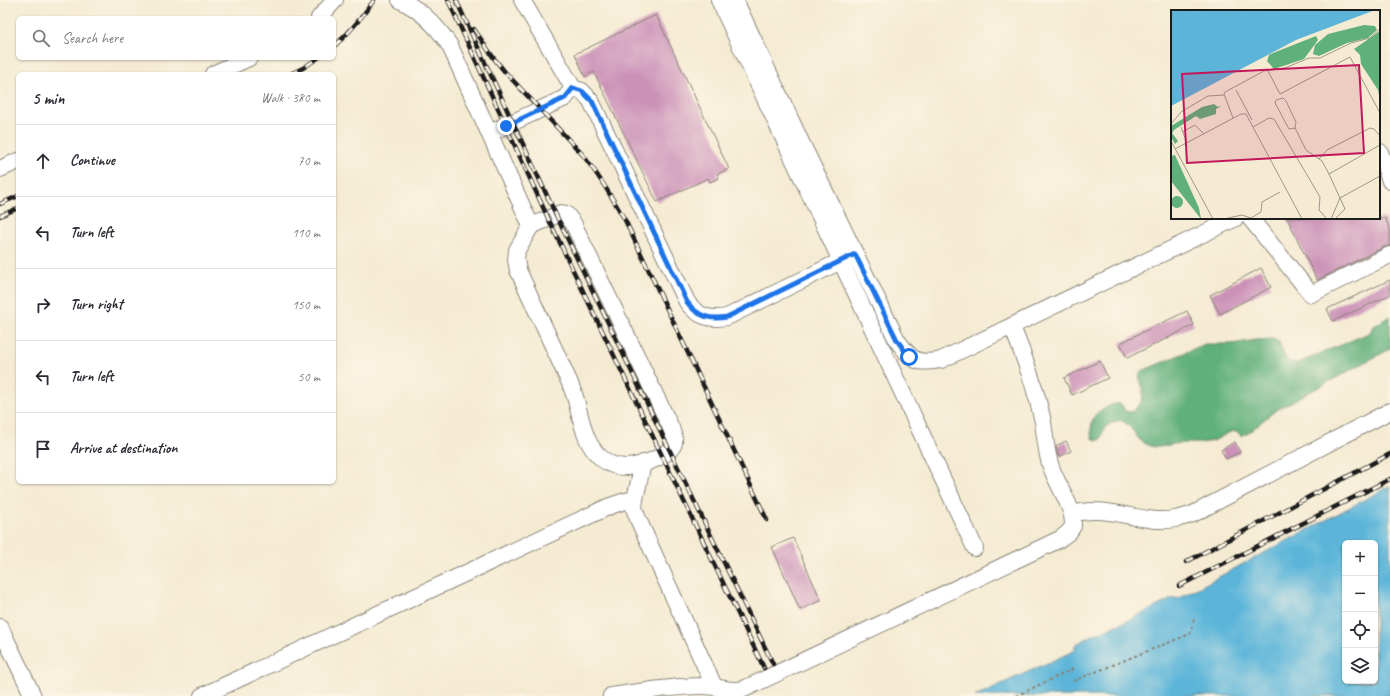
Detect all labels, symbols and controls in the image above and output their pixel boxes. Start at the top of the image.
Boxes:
inset map [1171,10,1380,219]
search box [16,16,336,60]
icon: search [30,27,52,49]
text: Search here [62,29,123,48]
text: 5 min [32,88,64,109]
text: Walk · 380 m [261,90,320,106]
route end [497,117,515,135]
icon: ahead [32,150,54,172]
text: Continue [70,151,115,170]
text: 70 m [298,153,320,169]
icon: left [32,222,54,244]
text: Turn left [70,223,113,242]
text: 110 m [292,225,320,241]
icon: right [32,294,54,316]
text: Turn right [70,295,123,314]
text: 150 m [292,297,320,313]
route start [900,348,918,366]
icon: left [32,366,54,388]
text: Turn left [70,367,113,386]
text: 50 m [298,369,320,385]
icon: arrive [32,438,54,460]
text: Arrive at destination [70,439,177,458]
map controls [1342,540,1378,684]
button: + [1342,540,1378,576]
button: − [1342,576,1378,612]
button: locate [1342,612,1378,648]
button: layers [1342,648,1378,684]

